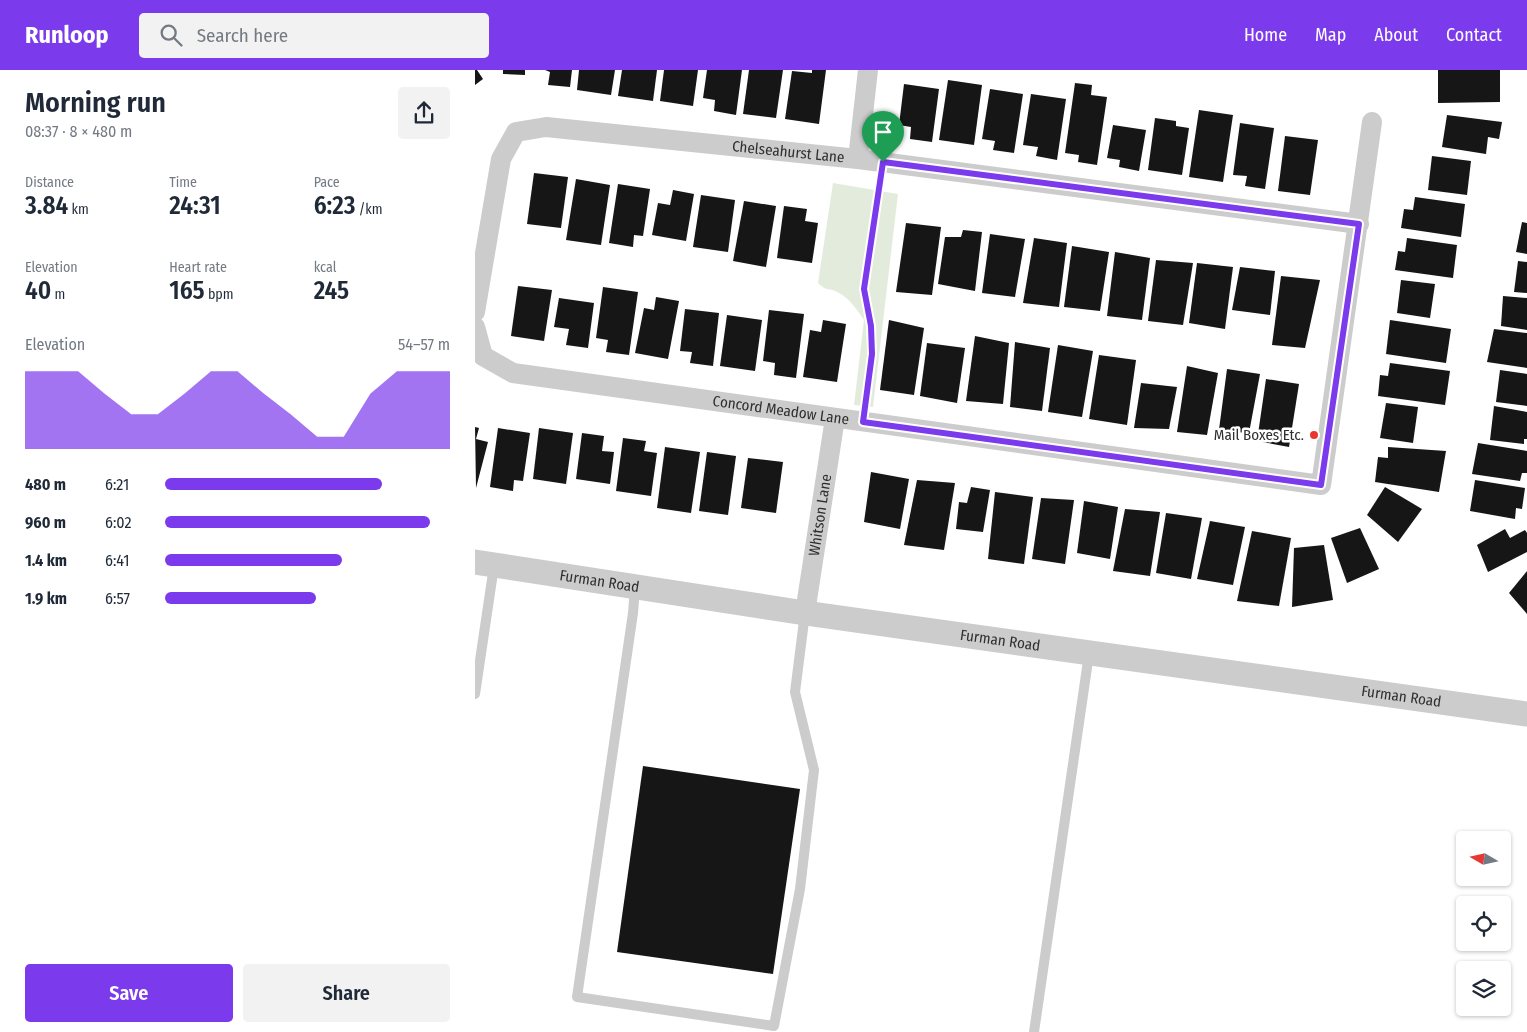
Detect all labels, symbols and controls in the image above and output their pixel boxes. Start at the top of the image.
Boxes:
search box [139,13,489,58]
text: Runloop [25,21,109,49]
icon: search [157,21,185,49]
text: Search here [197,24,288,47]
text: Home [1244,24,1287,46]
text: Map [1315,24,1346,46]
text: About [1374,24,1418,46]
text: Contact [1446,24,1502,46]
text: Morning run [25,86,166,119]
button: share [398,87,450,139]
pin [862,111,904,162]
icon: arrive [869,118,897,146]
text: 08:37 · 8 × 480 m [25,122,132,141]
street label: Chelseahurst Lane [731,137,845,167]
text: Distance [25,174,74,191]
text: Time [169,174,197,191]
text: Pace [314,174,340,191]
text: 3.84 [25,191,68,221]
text: 24:31 [169,191,221,221]
text: 6:23 [314,191,355,221]
text: km [68,201,89,218]
text: /km [355,201,383,218]
text: Elevation [25,259,78,276]
text: Heart rate [169,259,227,276]
text: kcal [314,259,336,276]
text: 40 [25,276,51,306]
text: 165 [169,276,205,306]
text: 245 [314,276,349,306]
text: m [51,286,65,303]
text: bpm [205,286,234,303]
text: Elevation [25,335,85,354]
text: 54–57 m [398,335,450,354]
street label: Concord Meadow Lane [712,392,850,428]
place label: Mail Boxes Etc. [1214,426,1304,444]
marker: Mail Boxes Etc. [1308,429,1320,441]
street label: Whitson Lane [805,473,835,557]
text: 480 m [25,475,66,494]
text: 6:21 [105,475,129,494]
text: 960 m [25,513,66,532]
text: 6:02 [105,513,132,532]
text: 1.4 km [25,551,67,570]
text: 6:41 [105,551,129,570]
street label: Furman Road [558,566,641,596]
text: 1.9 km [25,589,67,608]
text: 6:57 [105,589,130,608]
street label: Furman Road [959,626,1041,655]
street label: Furman Road [1360,682,1442,711]
north arrow [1456,831,1511,886]
map controls [1456,831,1511,1016]
button: locate [1456,896,1511,951]
button: layers [1456,961,1511,1016]
button: Save [25,964,233,1022]
button: Share [243,964,450,1022]

